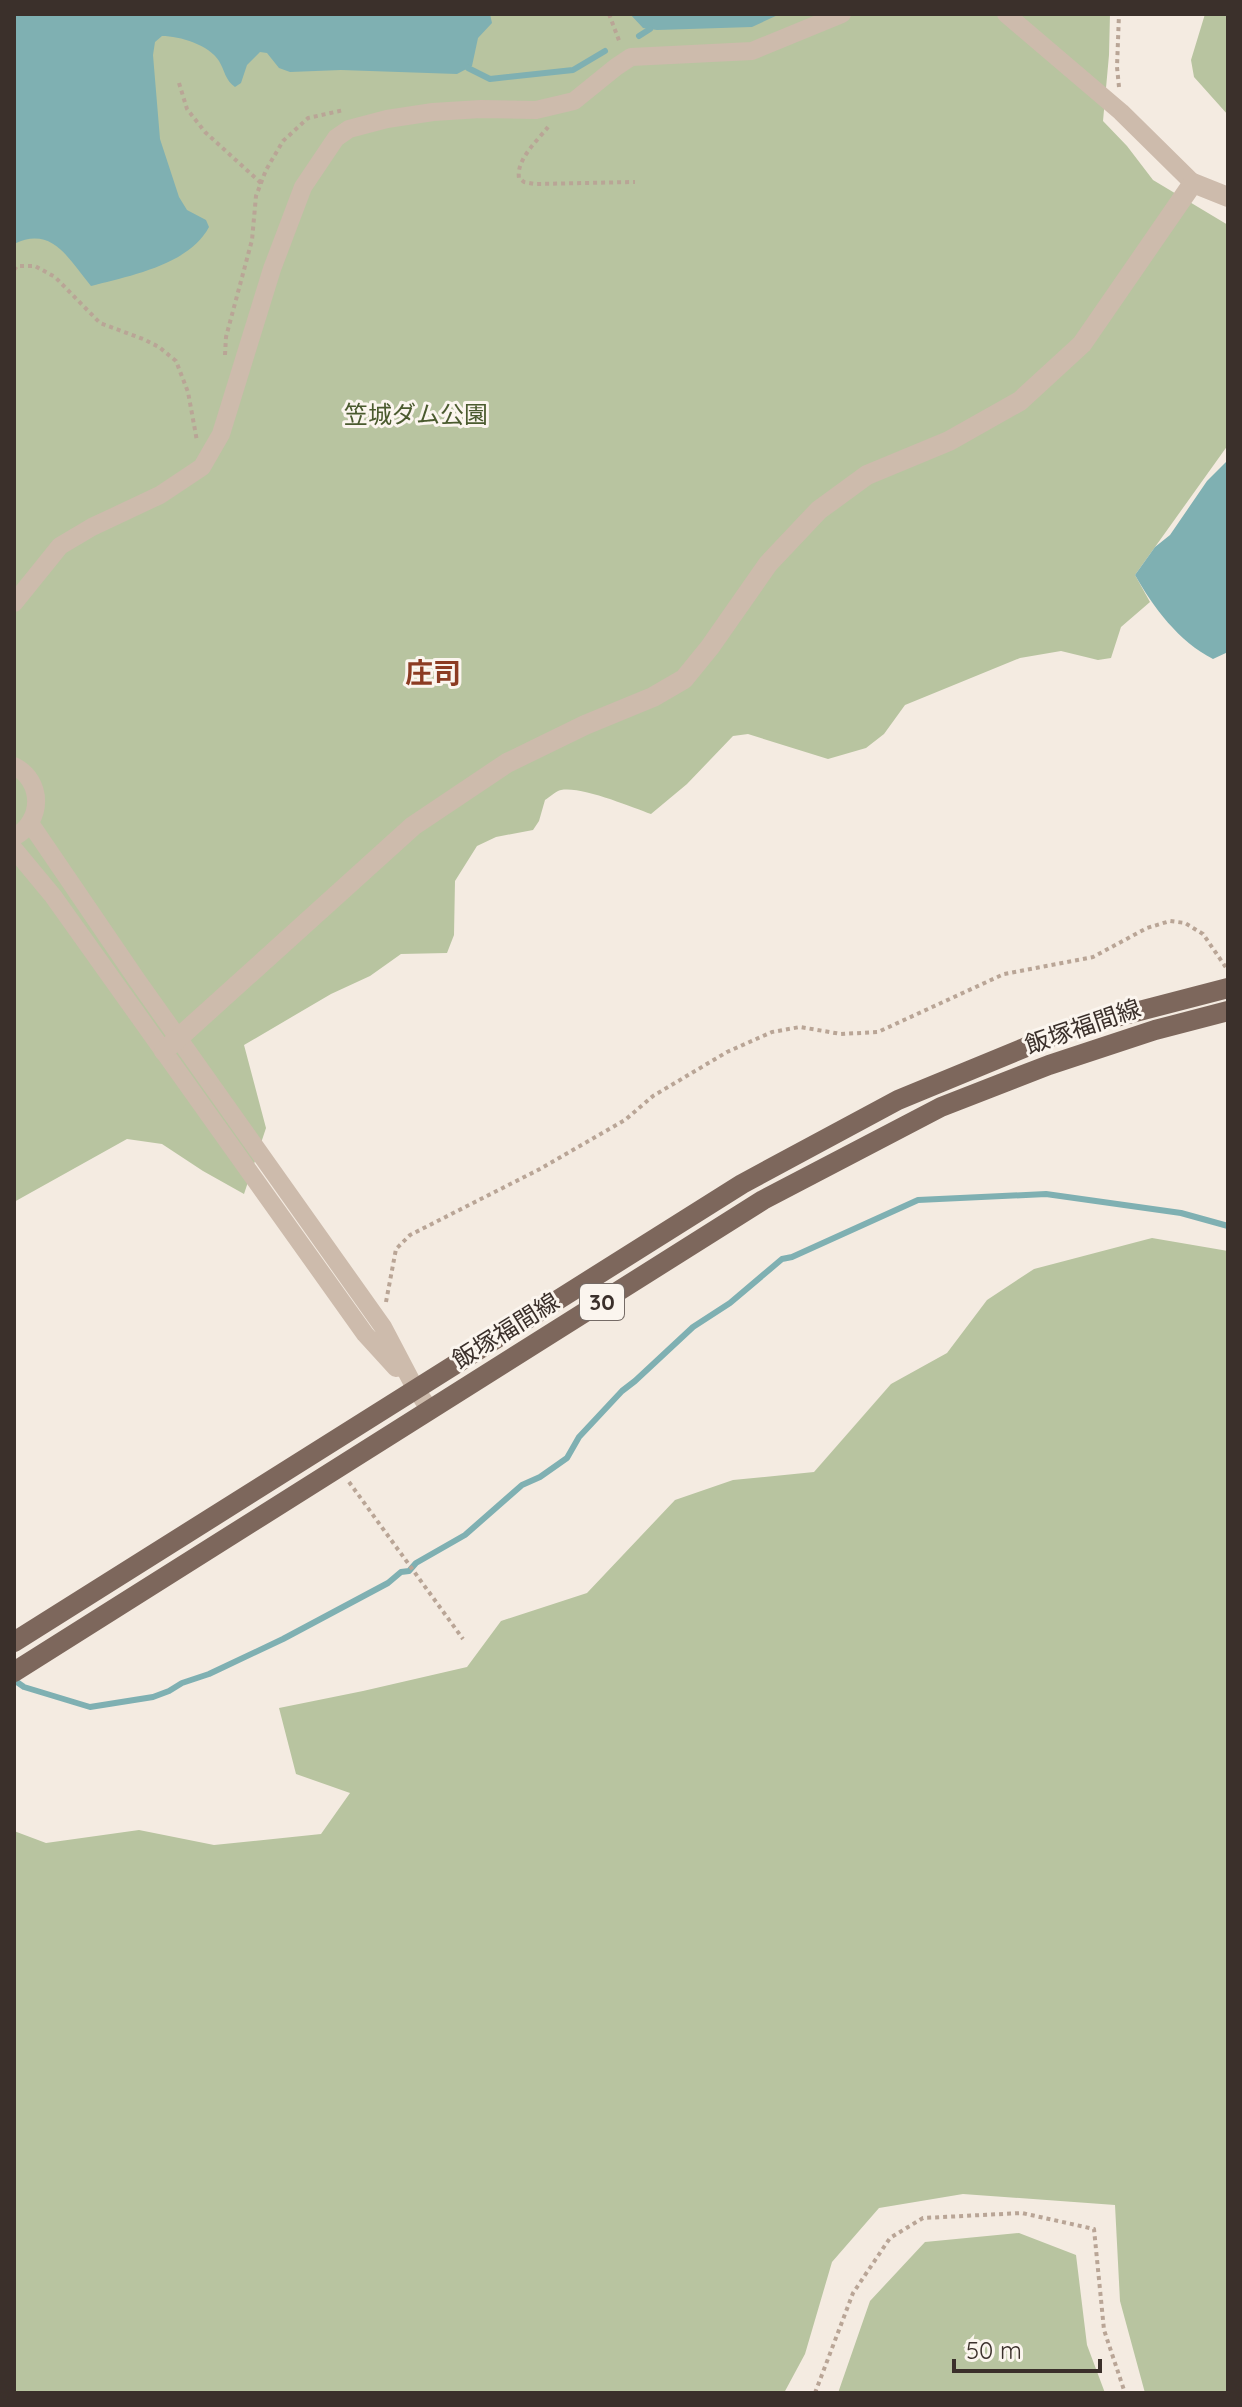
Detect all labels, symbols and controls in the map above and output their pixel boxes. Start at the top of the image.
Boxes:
park label: 笠城ダム公園 [344,399,488,429]
district label: 庄司 [405,655,461,690]
street label: 飯塚福間線 [1021,992,1144,1060]
road number: 30 [580,1284,624,1320]
street label: 飯塚福間線 [447,1286,564,1375]
scale bar [954,2323,1100,2373]
text: 50 m [966,2335,1022,2365]

